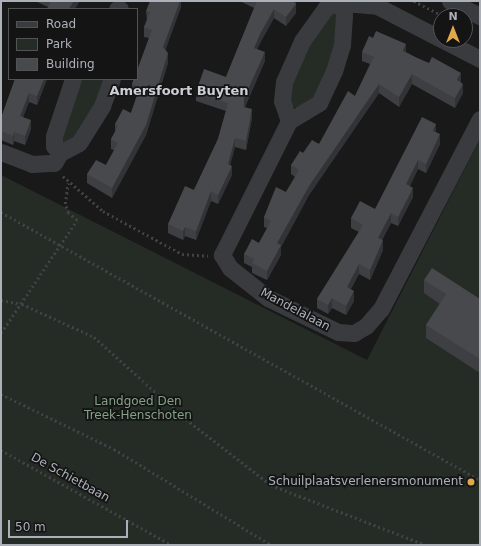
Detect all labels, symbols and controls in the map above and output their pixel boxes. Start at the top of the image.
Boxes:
legend [8,8,138,80]
north arrow [433,8,473,48]
text: N [448,10,458,23]
text: Road [46,17,76,31]
text: Park [46,37,72,51]
text: Building [46,57,95,71]
district label: Amersfoort Buyten [109,83,249,99]
street label: Mandelalaan [258,286,332,334]
park label: Landgoed Den Treek-Henschoten [84,395,192,423]
street label: De Schietbaan [28,450,112,506]
place label: Schuilplaatsverlenersmonument [268,475,463,489]
marker: Schuilplaatsverlenersmonument [466,477,476,487]
scale bar [10,512,130,538]
text: 50 m [15,520,46,534]

